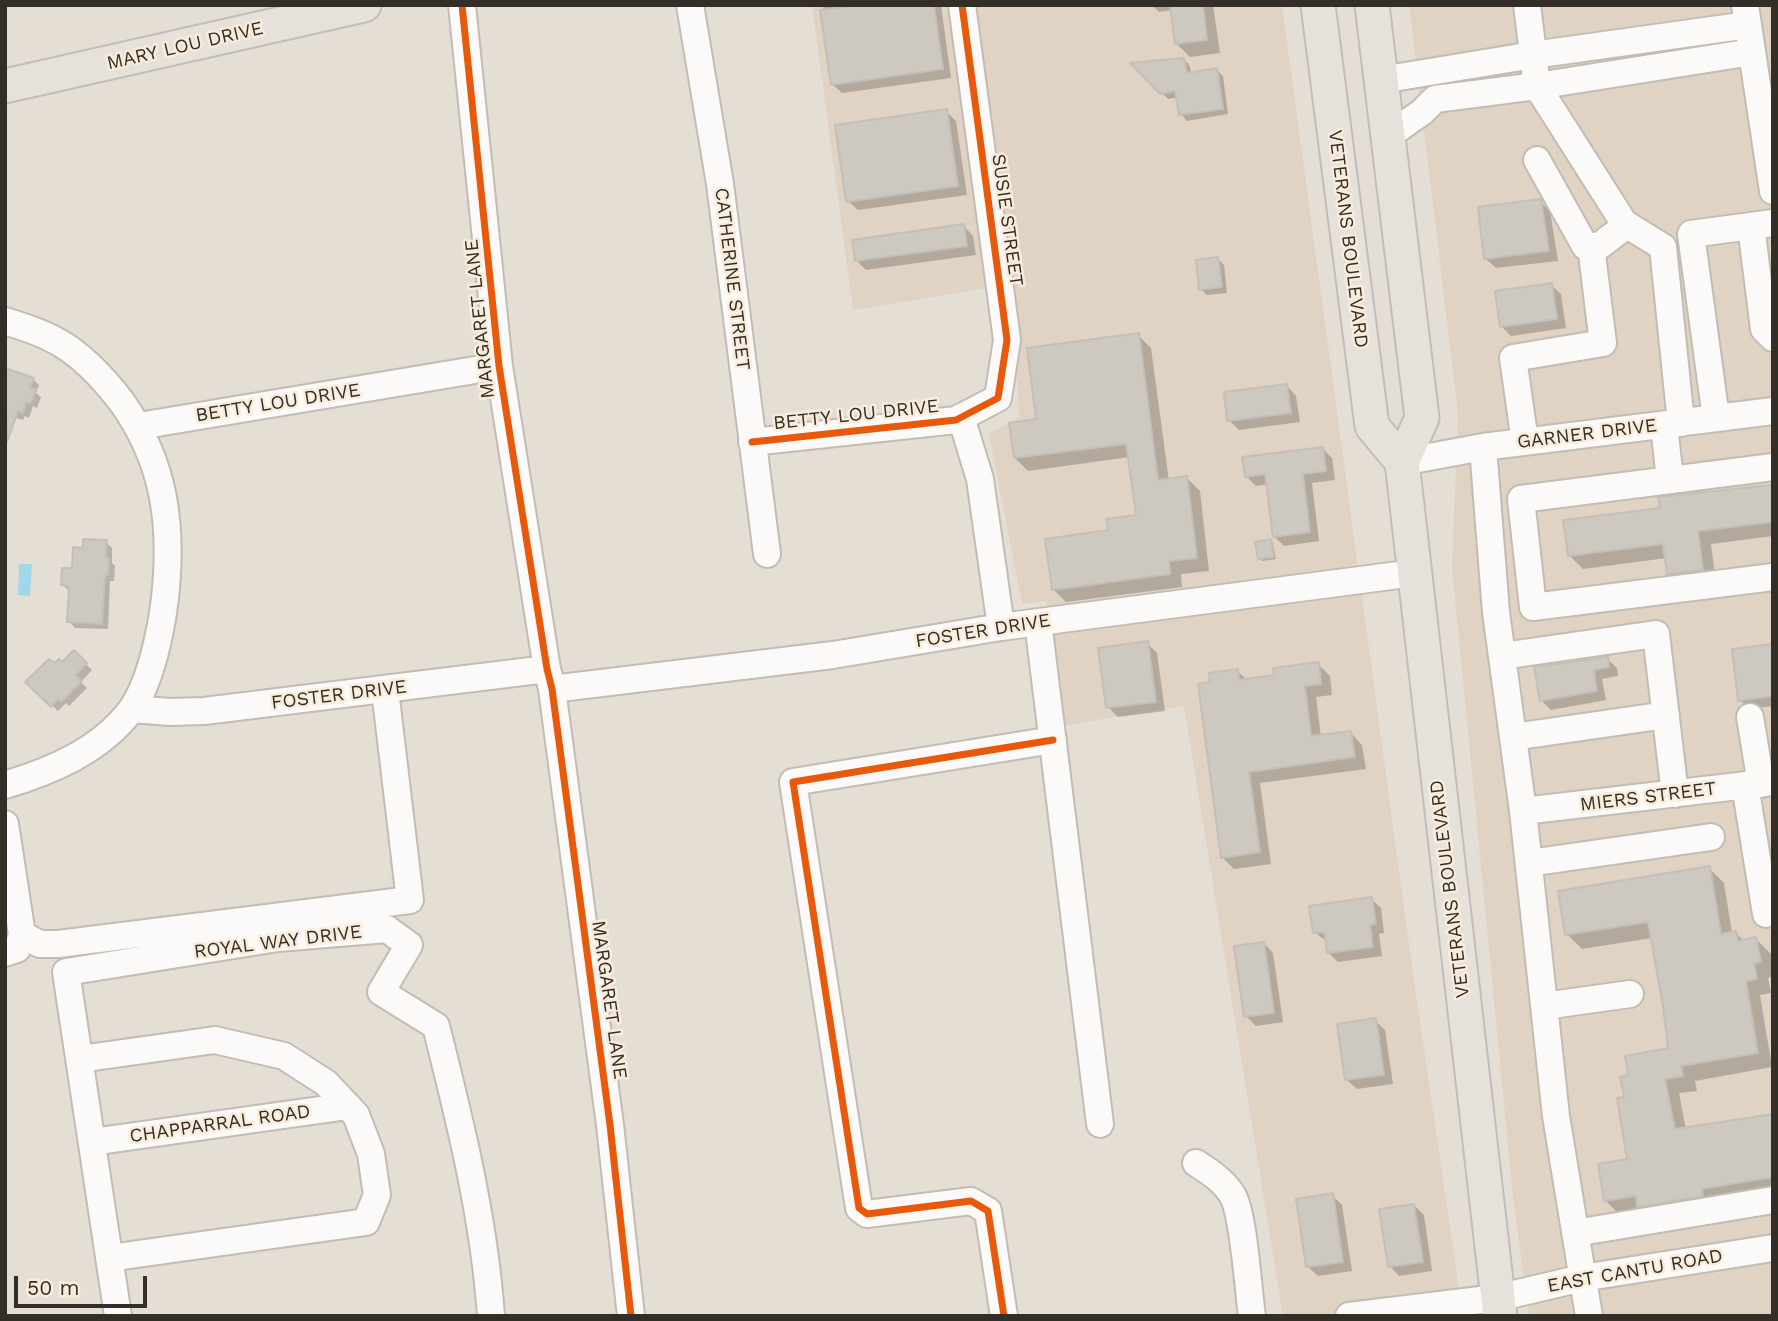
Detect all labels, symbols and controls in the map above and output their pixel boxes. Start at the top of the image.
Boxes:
street label: MARY LOU DRIVE [105,17,265,75]
street label: VETERANS BOULEVARD [1323,129,1373,349]
street label: SUSIE STREET [986,152,1028,288]
street label: CATHERINE STREET [709,186,755,372]
street label: MARGARET LANE [460,238,500,400]
street label: BETTY LOU DRIVE [194,379,362,427]
street label: BETTY LOU DRIVE [772,395,940,435]
street label: GARNER DRIVE [1516,414,1658,454]
street label: FOSTER DRIVE [914,609,1052,653]
street label: FOSTER DRIVE [270,675,408,715]
street label: MIERS STREET [1579,777,1717,817]
street label: VETERANS BOULEVARD [1425,779,1475,999]
street label: MARGARET LANE [587,919,631,1081]
street label: ROYAL WAY DRIVE [193,920,363,964]
street label: CHAPPARRAL ROAD [128,1100,312,1148]
street label: EAST CANTU ROAD [1546,1244,1724,1298]
scale bar [18,1262,150,1306]
text: 50 m [27,1275,79,1300]

